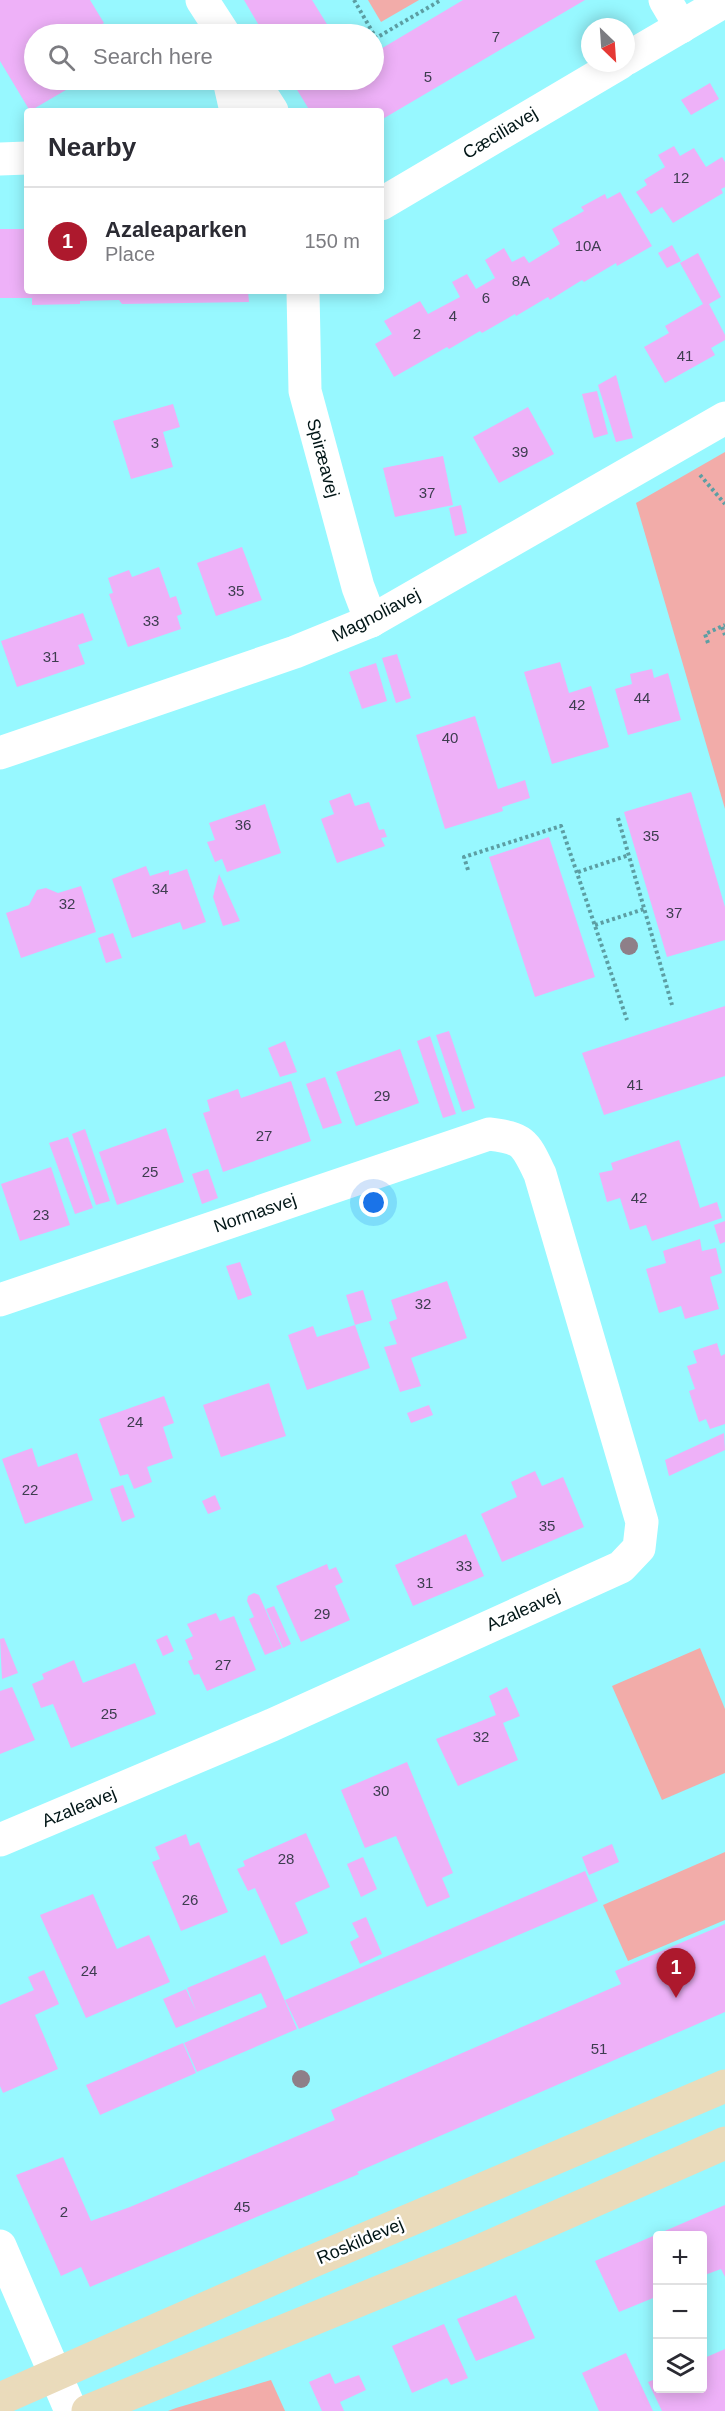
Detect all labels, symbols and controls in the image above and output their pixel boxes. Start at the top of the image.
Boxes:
north arrow [581,18,635,72]
search box [24,24,384,90]
house number: 7 [492,28,500,45]
icon: search [45,41,78,74]
text: Search here [93,44,213,69]
house number: 5 [424,68,432,85]
street label: Cæciliavej [459,103,541,163]
text: Nearby [48,132,136,162]
house number: 12 [673,169,689,186]
text: Azaleaparken [105,217,247,242]
text: 1 [62,230,73,252]
text: 150 m [304,230,360,252]
house number: 10A [575,237,601,254]
text: Place [105,243,155,265]
house number: 8A [512,272,530,289]
house number: 6 [482,289,490,306]
house number: 4 [449,307,457,324]
house number: 2 [413,325,421,342]
house number: 41 [677,347,693,364]
street label: Spiræavej [303,416,343,500]
house number: 3 [151,434,159,451]
house number: 39 [512,443,528,460]
house number: 37 [419,484,435,501]
house number: 35 [228,582,244,599]
street label: Magnoliavej [329,584,423,646]
house number: 33 [143,612,159,629]
house number: 31 [43,648,59,665]
house number: 44 [634,689,650,706]
house number: 42 [569,696,585,713]
house number: 40 [442,729,458,746]
house number: 36 [235,816,251,833]
house number: 35 [643,827,659,844]
house number: 34 [152,880,168,897]
house number: 32 [59,895,75,912]
house number: 37 [666,904,682,921]
house number: 41 [627,1076,643,1093]
house number: 29 [374,1087,390,1104]
house number: 27 [256,1127,272,1144]
house number: 25 [142,1163,158,1180]
your location [359,1188,388,1217]
house number: 42 [631,1189,647,1206]
street label: Normasvej [211,1190,299,1236]
house number: 23 [33,1206,49,1223]
house number: 32 [415,1295,431,1312]
house number: 24 [127,1413,143,1430]
house number: 22 [22,1481,38,1498]
house number: 35 [539,1517,555,1534]
house number: 33 [456,1557,472,1574]
house number: 31 [417,1574,433,1591]
street label: Azaleavej [483,1585,563,1635]
house number: 29 [314,1605,330,1622]
house number: 27 [215,1656,231,1673]
house number: 25 [101,1705,117,1722]
house number: 32 [473,1728,489,1745]
house number: 30 [373,1782,389,1799]
street label: Azaleavej [39,1783,119,1831]
house number: 28 [278,1850,294,1867]
house number: 26 [182,1891,198,1908]
pin: 1 [656,1948,696,1998]
house number: 24 [81,1962,97,1979]
house number: 51 [591,2040,607,2057]
house number: 45 [234,2198,250,2215]
house number: 2 [60,2203,68,2220]
street label: Roskildevej [314,2214,406,2268]
map controls [653,2231,707,2393]
button: + [653,2231,707,2285]
button: − [653,2285,707,2339]
button: layers [653,2339,707,2393]

